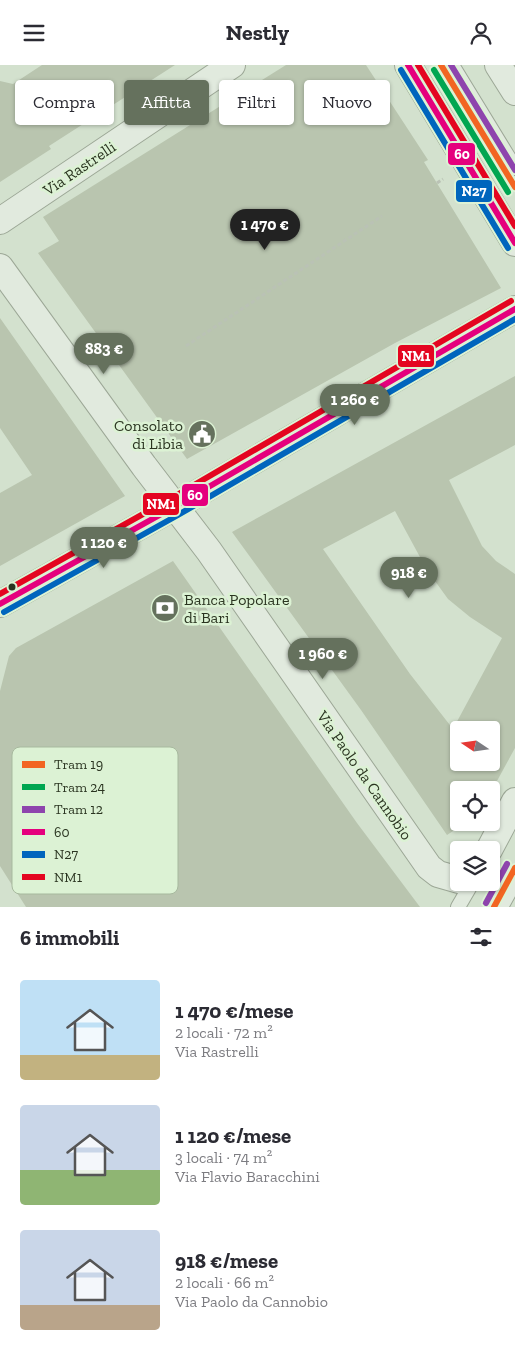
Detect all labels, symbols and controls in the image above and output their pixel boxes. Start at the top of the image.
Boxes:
icon: menu [20,19,48,47]
text: Nestly [226,19,289,46]
icon: person [467,19,495,47]
chip: Compra [15,80,114,125]
chip: Affitta [124,80,209,125]
chip: Filtri [219,80,294,125]
chip: Nuovo [304,80,390,125]
street label: Via Rastrelli [38,137,120,200]
line badge: 60 [447,142,476,166]
text: 60 [454,146,470,163]
line badge: N27 [455,179,493,203]
text: N27 [461,183,487,200]
pin: 1 470 € [219,209,311,251]
text: 1 470 € [241,215,289,234]
pin: 883 € [69,333,139,375]
text: 883 € [85,339,123,358]
line badge: NM1 [397,344,435,368]
text: NM1 [402,348,431,365]
pin: 1 260 € [309,383,401,426]
text: 1 260 € [331,390,379,409]
place label: Consolato di Libia [114,416,183,453]
public building icon: Consolato di Libia [187,419,217,449]
line badge: 60 [181,483,209,507]
text: 60 [187,487,203,504]
line badge: NM1 [142,492,180,516]
text: NM1 [147,496,176,513]
pin: 1 120 € [58,527,150,569]
text: 1 120 € [81,533,127,552]
pin: 918 € [374,557,444,599]
text: 918 € [391,563,427,582]
unlabelled marker [7,582,17,592]
place label: Banca Popolare di Bari [184,590,290,627]
bank icon: Banca Popolare di Bari [150,593,180,623]
pin: 1 960 € [277,637,369,680]
text: 1 960 € [299,644,347,663]
street label: Via Paolo da Cannobio [312,706,416,843]
north arrow [450,721,500,771]
map controls [450,721,500,891]
legend [12,747,178,894]
text: Tram 19 [54,756,103,773]
text: Tram 24 [54,779,106,796]
button: locate [450,781,500,831]
text: Tram 12 [54,801,103,818]
text: 60 [54,824,70,841]
button: layers [450,841,500,891]
text: N27 [54,846,79,863]
text: NM1 [54,869,83,886]
icon: filters [467,923,495,951]
text: 6 immobili [20,925,119,950]
text: 1 470 €/mese [175,998,293,1023]
icon: home [60,1000,120,1060]
text: 2 locali · 72 m² [175,1023,273,1042]
text: Via Rastrelli [175,1042,259,1061]
text: 1 120 €/mese [175,1123,291,1148]
icon: home [60,1125,120,1185]
text: 3 locali · 74 m² [175,1148,272,1167]
text: Via Flavio Baracchini [175,1167,320,1186]
text: 918 €/mese [175,1248,278,1273]
icon: home [60,1250,120,1310]
text: 2 locali · 66 m² [175,1273,274,1292]
text: Via Paolo da Cannobio [175,1292,328,1311]

